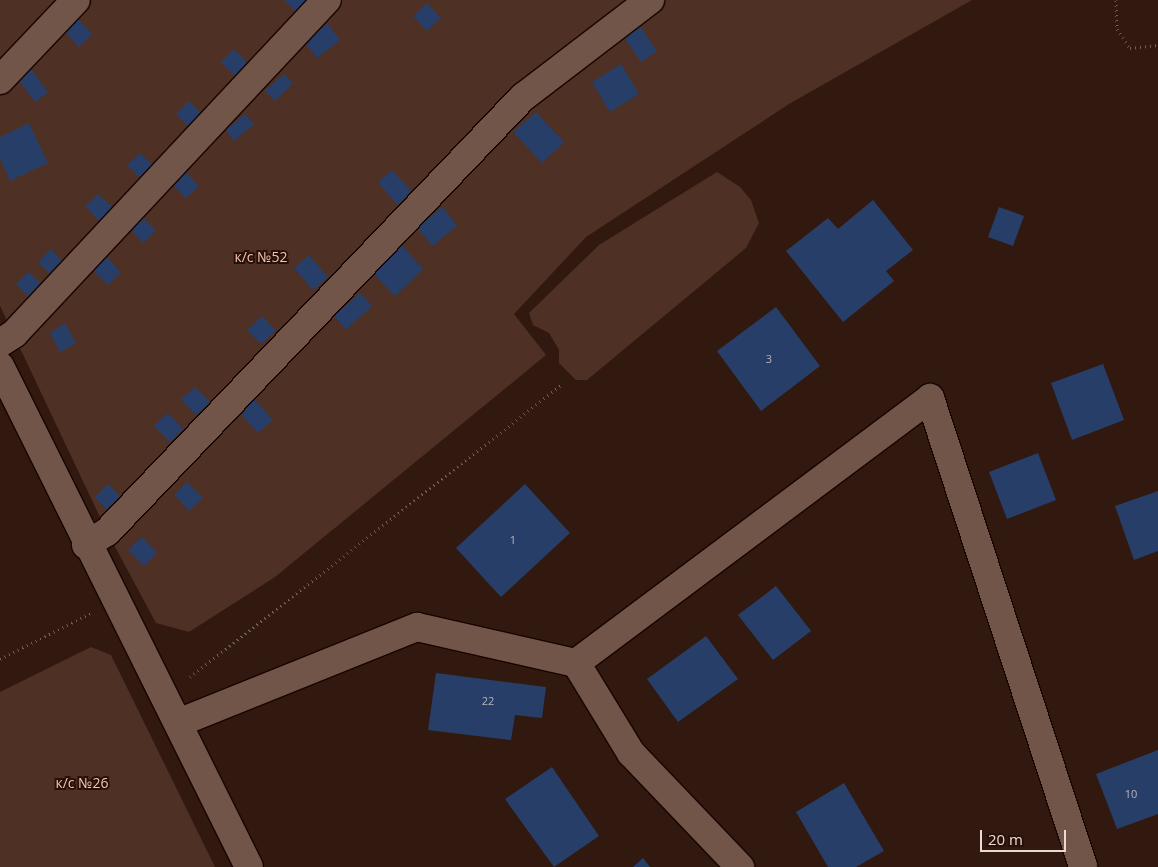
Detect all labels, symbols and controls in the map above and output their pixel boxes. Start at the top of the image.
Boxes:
park label: к/с №52 [235,249,287,265]
house number: 3 [766,352,772,366]
house number: 1 [510,533,516,547]
house number: 22 [482,694,494,708]
park label: к/с №26 [56,775,108,791]
house number: 10 [1125,787,1137,801]
scale bar [983,820,1069,852]
text: 20 m [988,829,1023,849]

